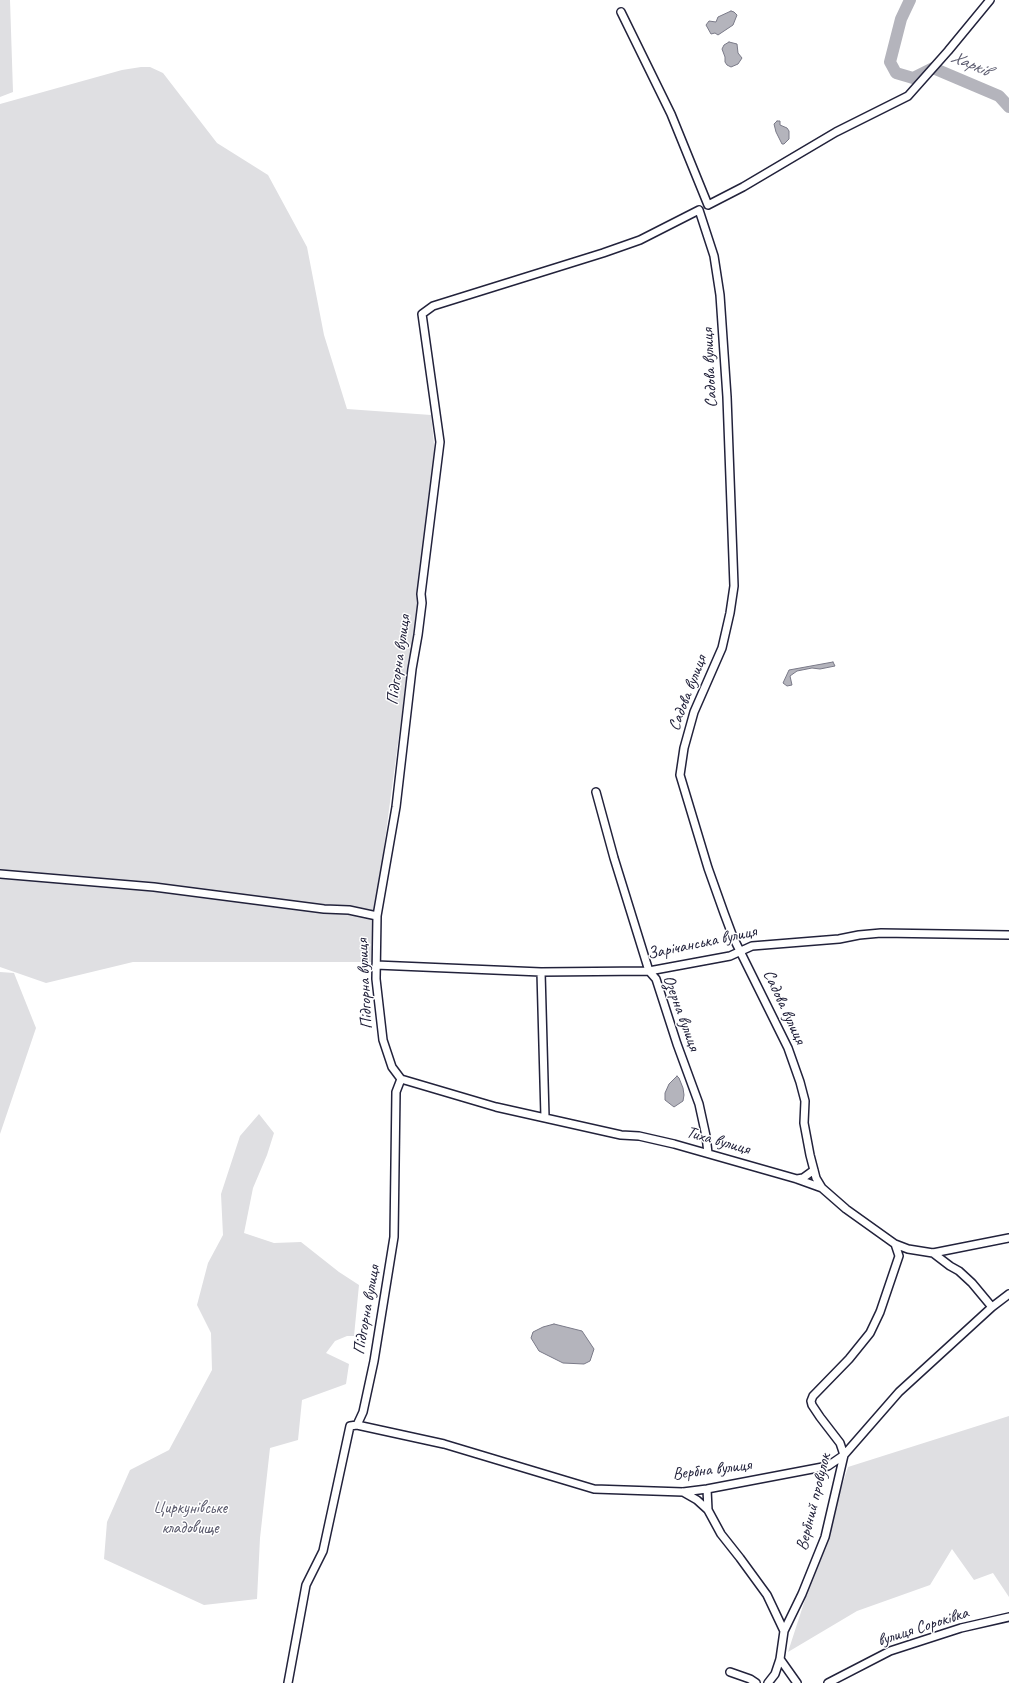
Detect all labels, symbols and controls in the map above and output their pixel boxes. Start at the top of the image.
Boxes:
water label: Харків [948,46,992,82]
street label: Садова вулиця [698,328,722,408]
street label: Підгорна вулиця [383,614,415,706]
street label: Садова вулиця [664,652,712,734]
street label: Зарічанська вулиця [646,921,758,965]
street label: Підгорна вулиця [352,938,378,1030]
street label: Садова вулиця [758,967,810,1047]
street label: Озерна вулиця [658,972,704,1054]
street label: Тиха вулиця [684,1122,752,1160]
street label: Підгорна вулиця [349,1264,385,1356]
street label: Вербний провулок [792,1451,836,1553]
street label: Вербна вулиця [671,1455,753,1485]
park label: Циркунівське кладовище [153,1499,227,1539]
street label: вулиця Сороківка [875,1603,971,1651]

